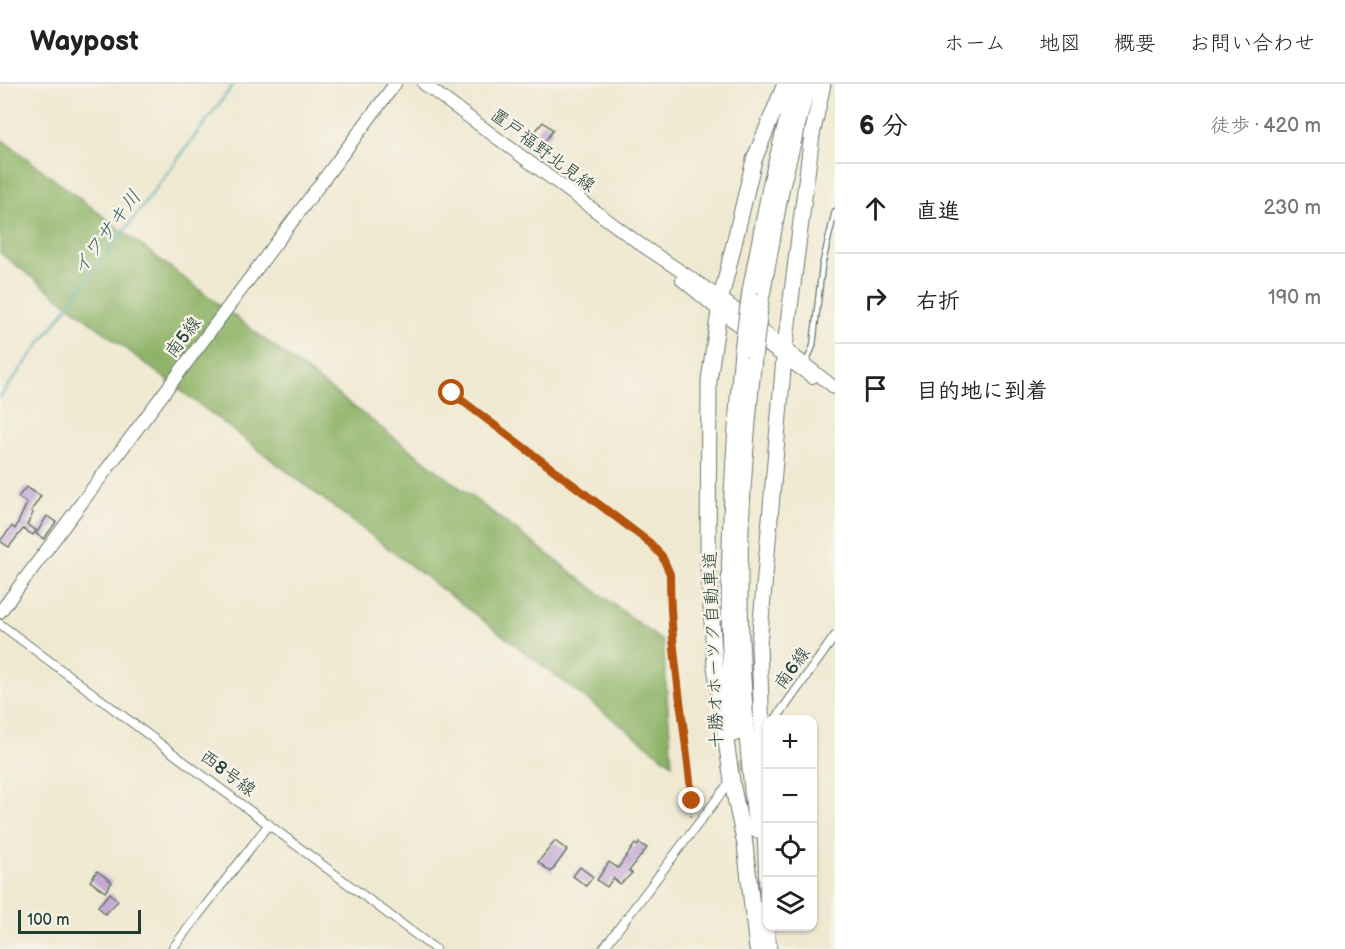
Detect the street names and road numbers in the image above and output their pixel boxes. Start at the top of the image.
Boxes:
street label: 置戸福野北見線 [486,104,599,197]
street label: 南5線 [161,312,206,362]
street label: 十勝オホーツク自動車道 [700,551,727,749]
street label: 南6線 [770,643,815,693]
street label: 西8号線 [196,746,260,801]

